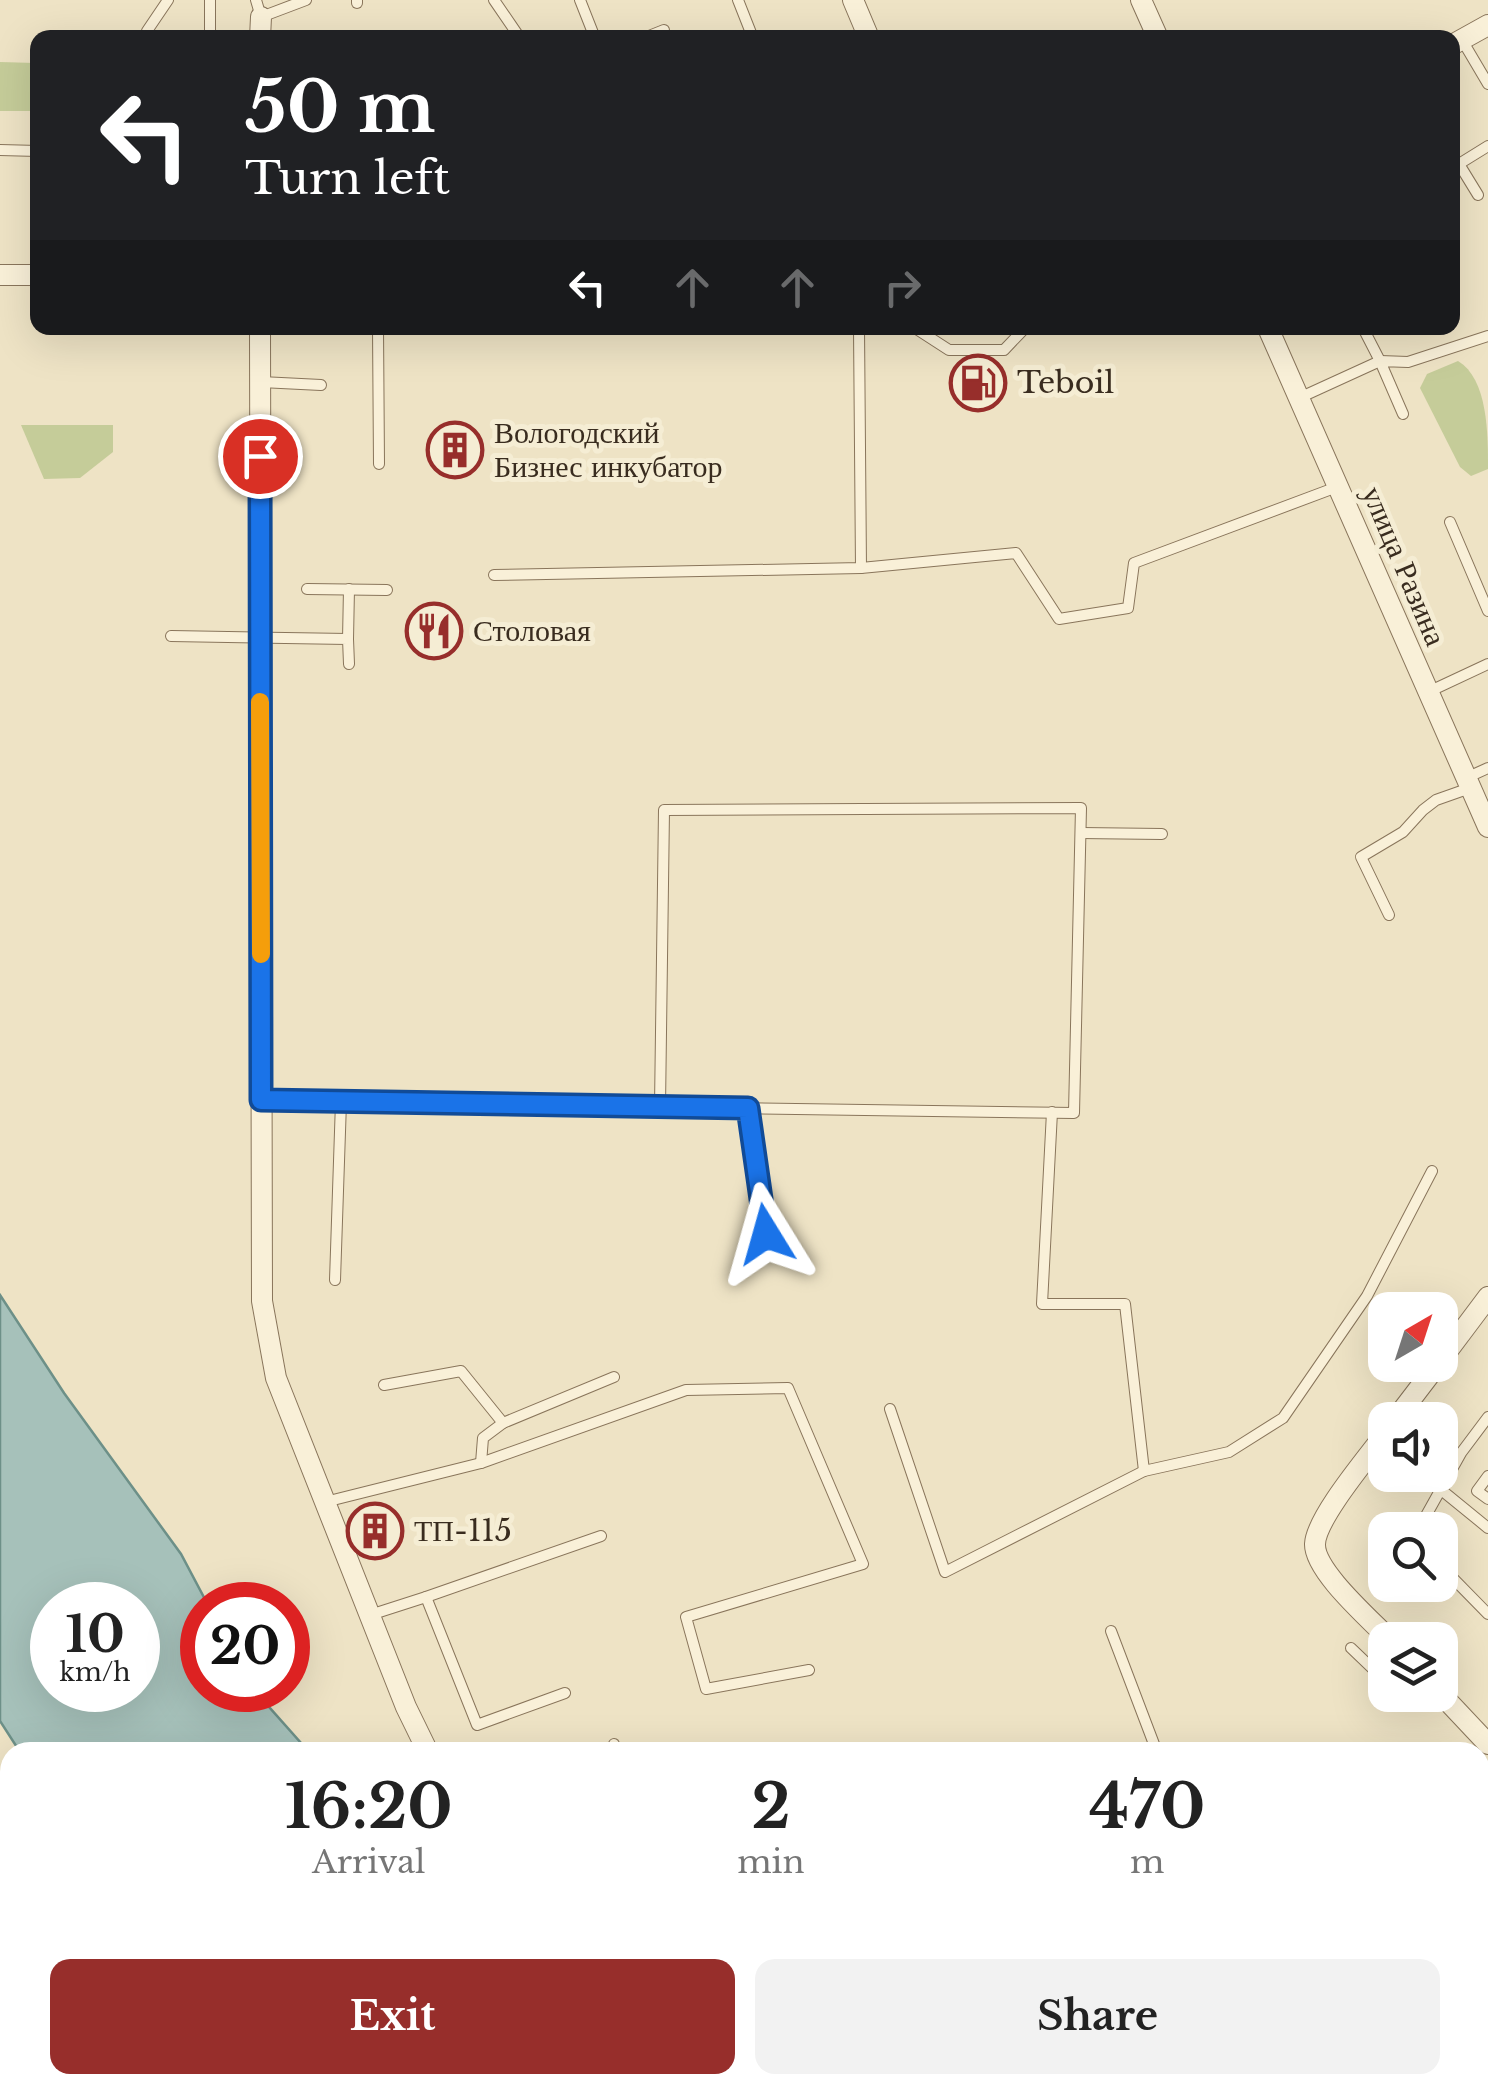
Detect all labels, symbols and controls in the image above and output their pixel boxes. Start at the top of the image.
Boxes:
text: 50 m [245,64,436,151]
icon: left [80,70,210,200]
text: Turn left [245,150,450,206]
icon: left [560,260,615,315]
icon: ahead [665,260,720,315]
icon: ahead [770,260,825,315]
icon: right [875,260,930,315]
fuel station icon: Teboil [948,353,1008,413]
place label: Teboil [1017,364,1114,401]
pin [218,414,303,499]
place label: Вологодский Бизнес инкубатор [494,414,723,485]
building icon: Вологодский Бизнес инкубатор [425,420,485,480]
icon: arrive [233,429,288,484]
street label: улица Разина [1354,480,1455,651]
restaurant icon: Столовая [404,601,464,661]
place label: Столовая [473,612,591,649]
position arrow [714,1182,818,1286]
north arrow [1368,1292,1458,1382]
map controls [1368,1292,1458,1712]
button: sound [1368,1402,1458,1492]
building icon: ТП-115 [345,1501,405,1561]
place label: ТП-115 [414,1512,512,1549]
button: search [1368,1512,1458,1602]
speed limit sign: 20 [180,1582,310,1712]
text: 10 [65,1603,125,1666]
button: layers [1368,1622,1458,1712]
text: km/h [60,1657,130,1688]
text: 16:20 [285,1770,453,1844]
text: 2 [751,1770,790,1844]
text: 470 [1089,1770,1205,1844]
text: Arrival [312,1842,425,1882]
text: min [737,1842,805,1882]
text: m [1130,1842,1164,1882]
button: Exit [50,1959,735,2074]
button: Share [755,1959,1440,2074]

